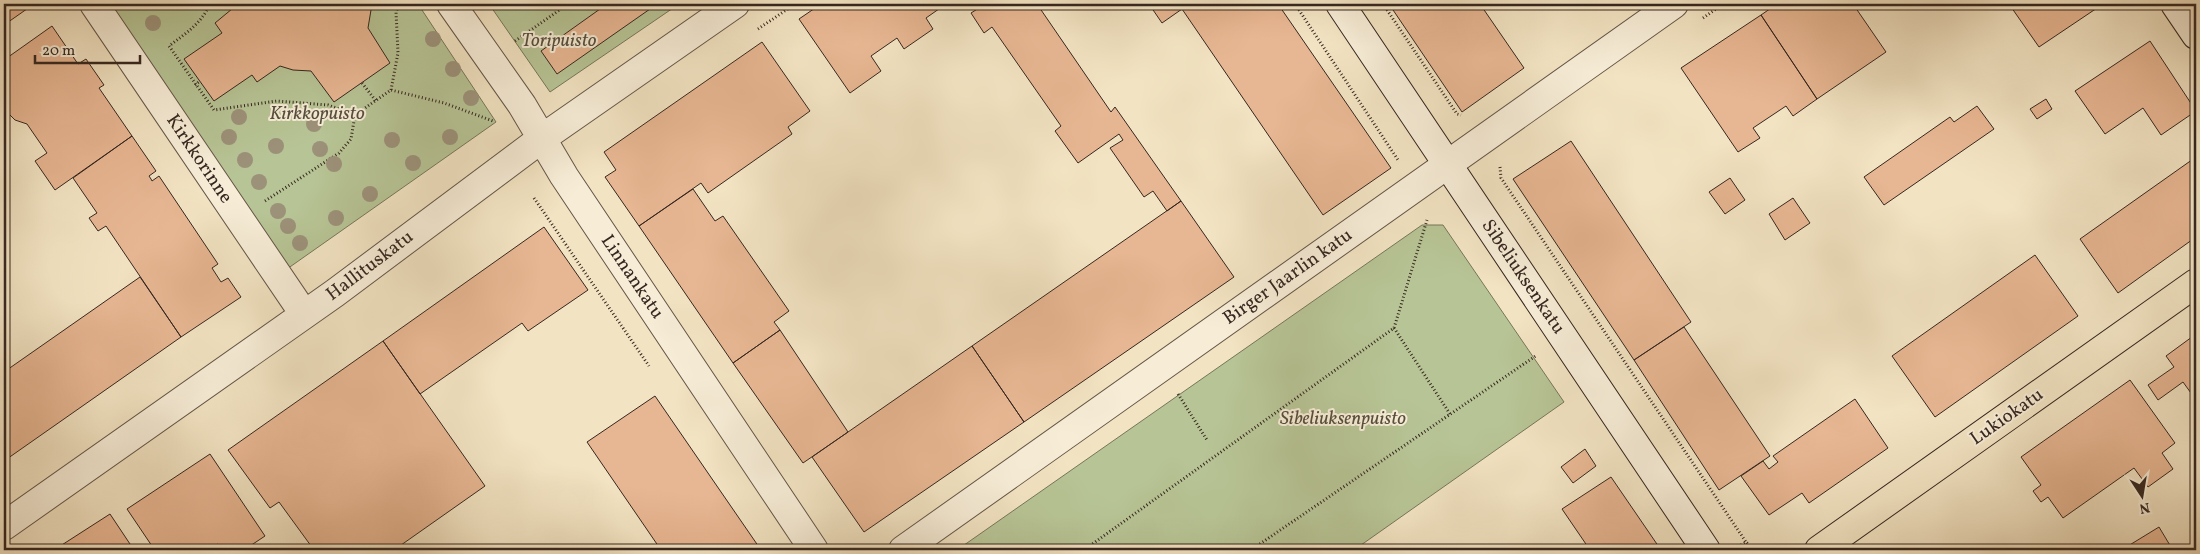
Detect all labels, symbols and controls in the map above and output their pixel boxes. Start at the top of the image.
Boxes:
park label: Toripuisto [522,28,597,54]
scale bar [35,32,140,64]
text: 20 m [42,41,75,62]
park label: Kirkkopuisto [269,101,365,127]
street label: Kirkkorinne [160,109,238,209]
street label: Sibeliuksenkatu [1475,214,1571,340]
street label: Birger Jaarlin katu [1218,223,1358,331]
street label: Hallituskatu [321,225,419,307]
street label: Linnankatu [594,230,670,324]
street label: Lukiokatu [1965,382,2049,452]
park label: Sibeliuksenpuisto [1280,406,1406,432]
north arrow [2118,472,2168,522]
text: N [2137,497,2151,518]

